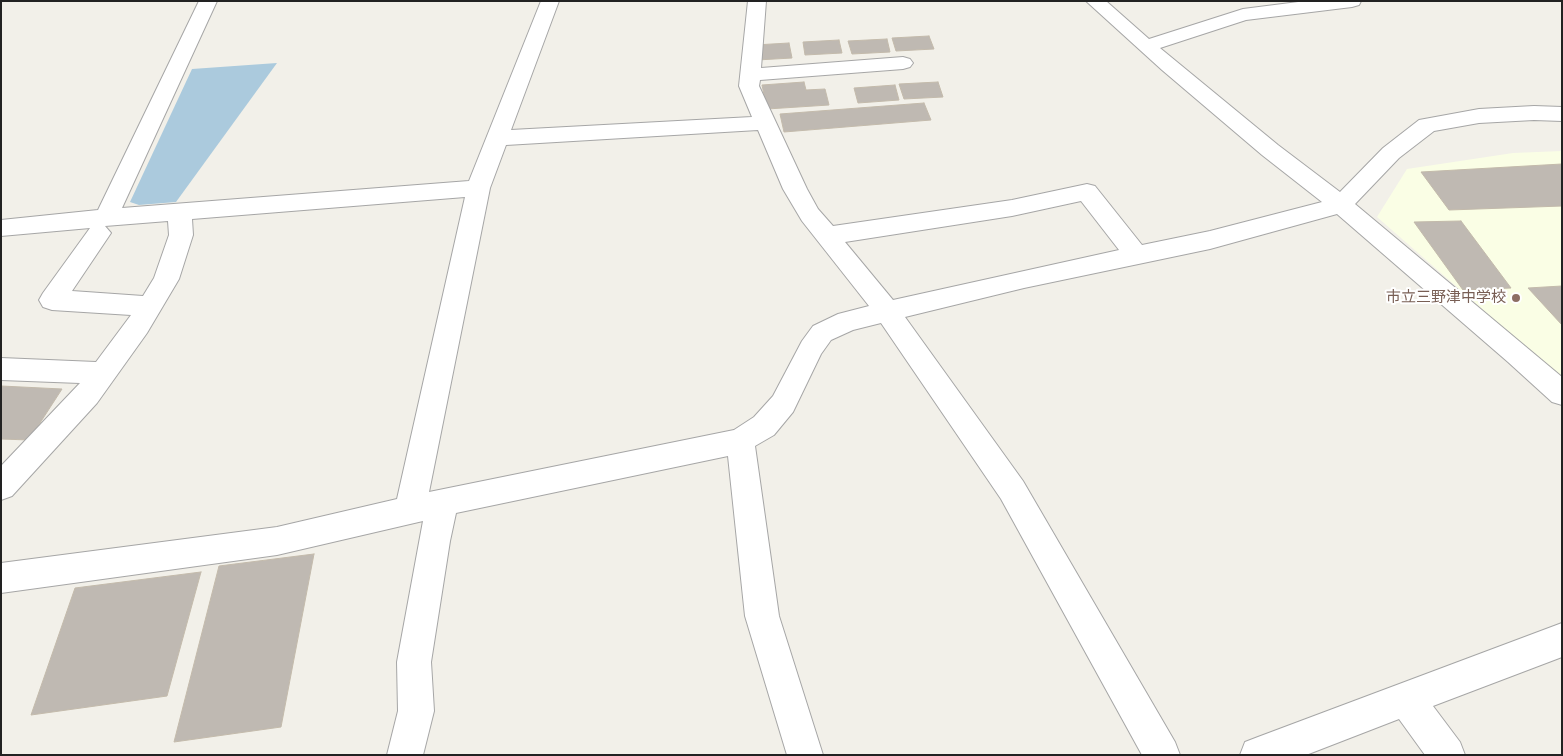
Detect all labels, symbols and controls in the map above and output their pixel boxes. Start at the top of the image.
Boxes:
place label: 市立三野津中学校 [1386,289,1506,307]
marker: 市立三野津中学校 [1510,292,1522,304]

